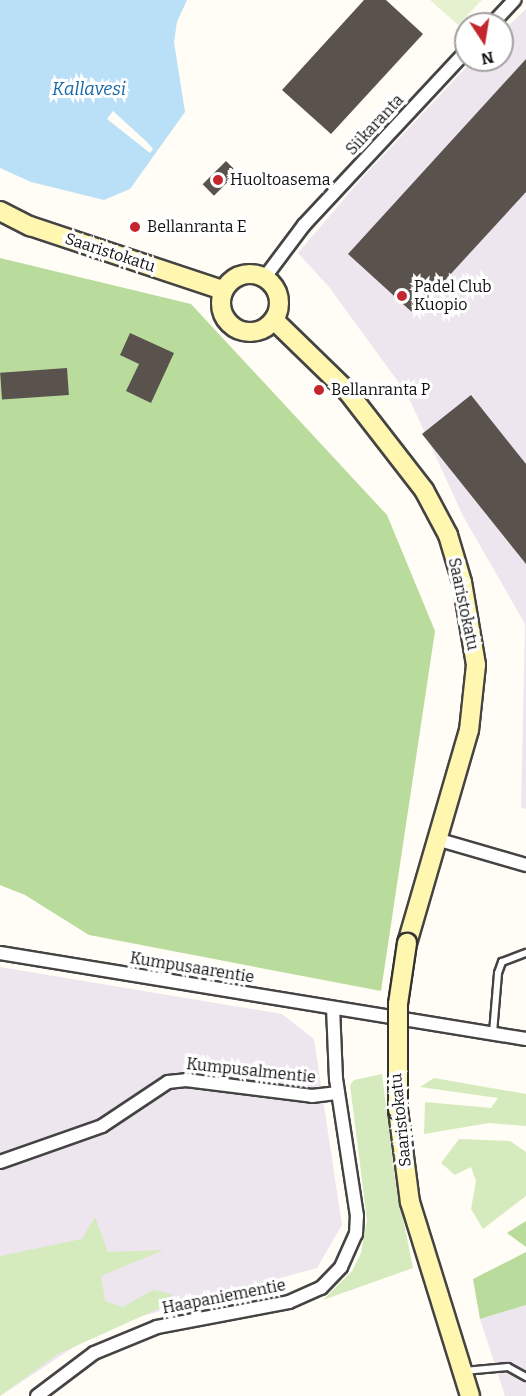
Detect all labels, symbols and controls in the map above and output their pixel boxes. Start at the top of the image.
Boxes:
north arrow [454,12,514,72]
text: N [479,48,495,69]
water label: Kallavesi [52,78,126,100]
street label: Siikaranta [342,91,408,159]
place label: Huoltoasema [230,170,330,190]
marker: Huoltoasema [211,173,225,187]
place label: Bellanranta E [147,217,247,237]
marker: Bellanranta E [128,220,142,234]
street label: Saaristokatu [62,229,158,277]
place label: Padel Club Kuopio [414,277,492,315]
marker: Padel Club Kuopio [395,289,409,303]
place label: Bellanranta P [331,380,430,400]
marker: Bellanranta P [312,383,326,397]
street label: Saaristokatu [444,556,482,652]
street label: Kumpusaarentie [129,949,255,987]
street label: Kumpusalmentie [185,1055,317,1087]
street label: Saaristokatu [387,1072,415,1168]
street label: Haapaniementie [161,1276,287,1318]

